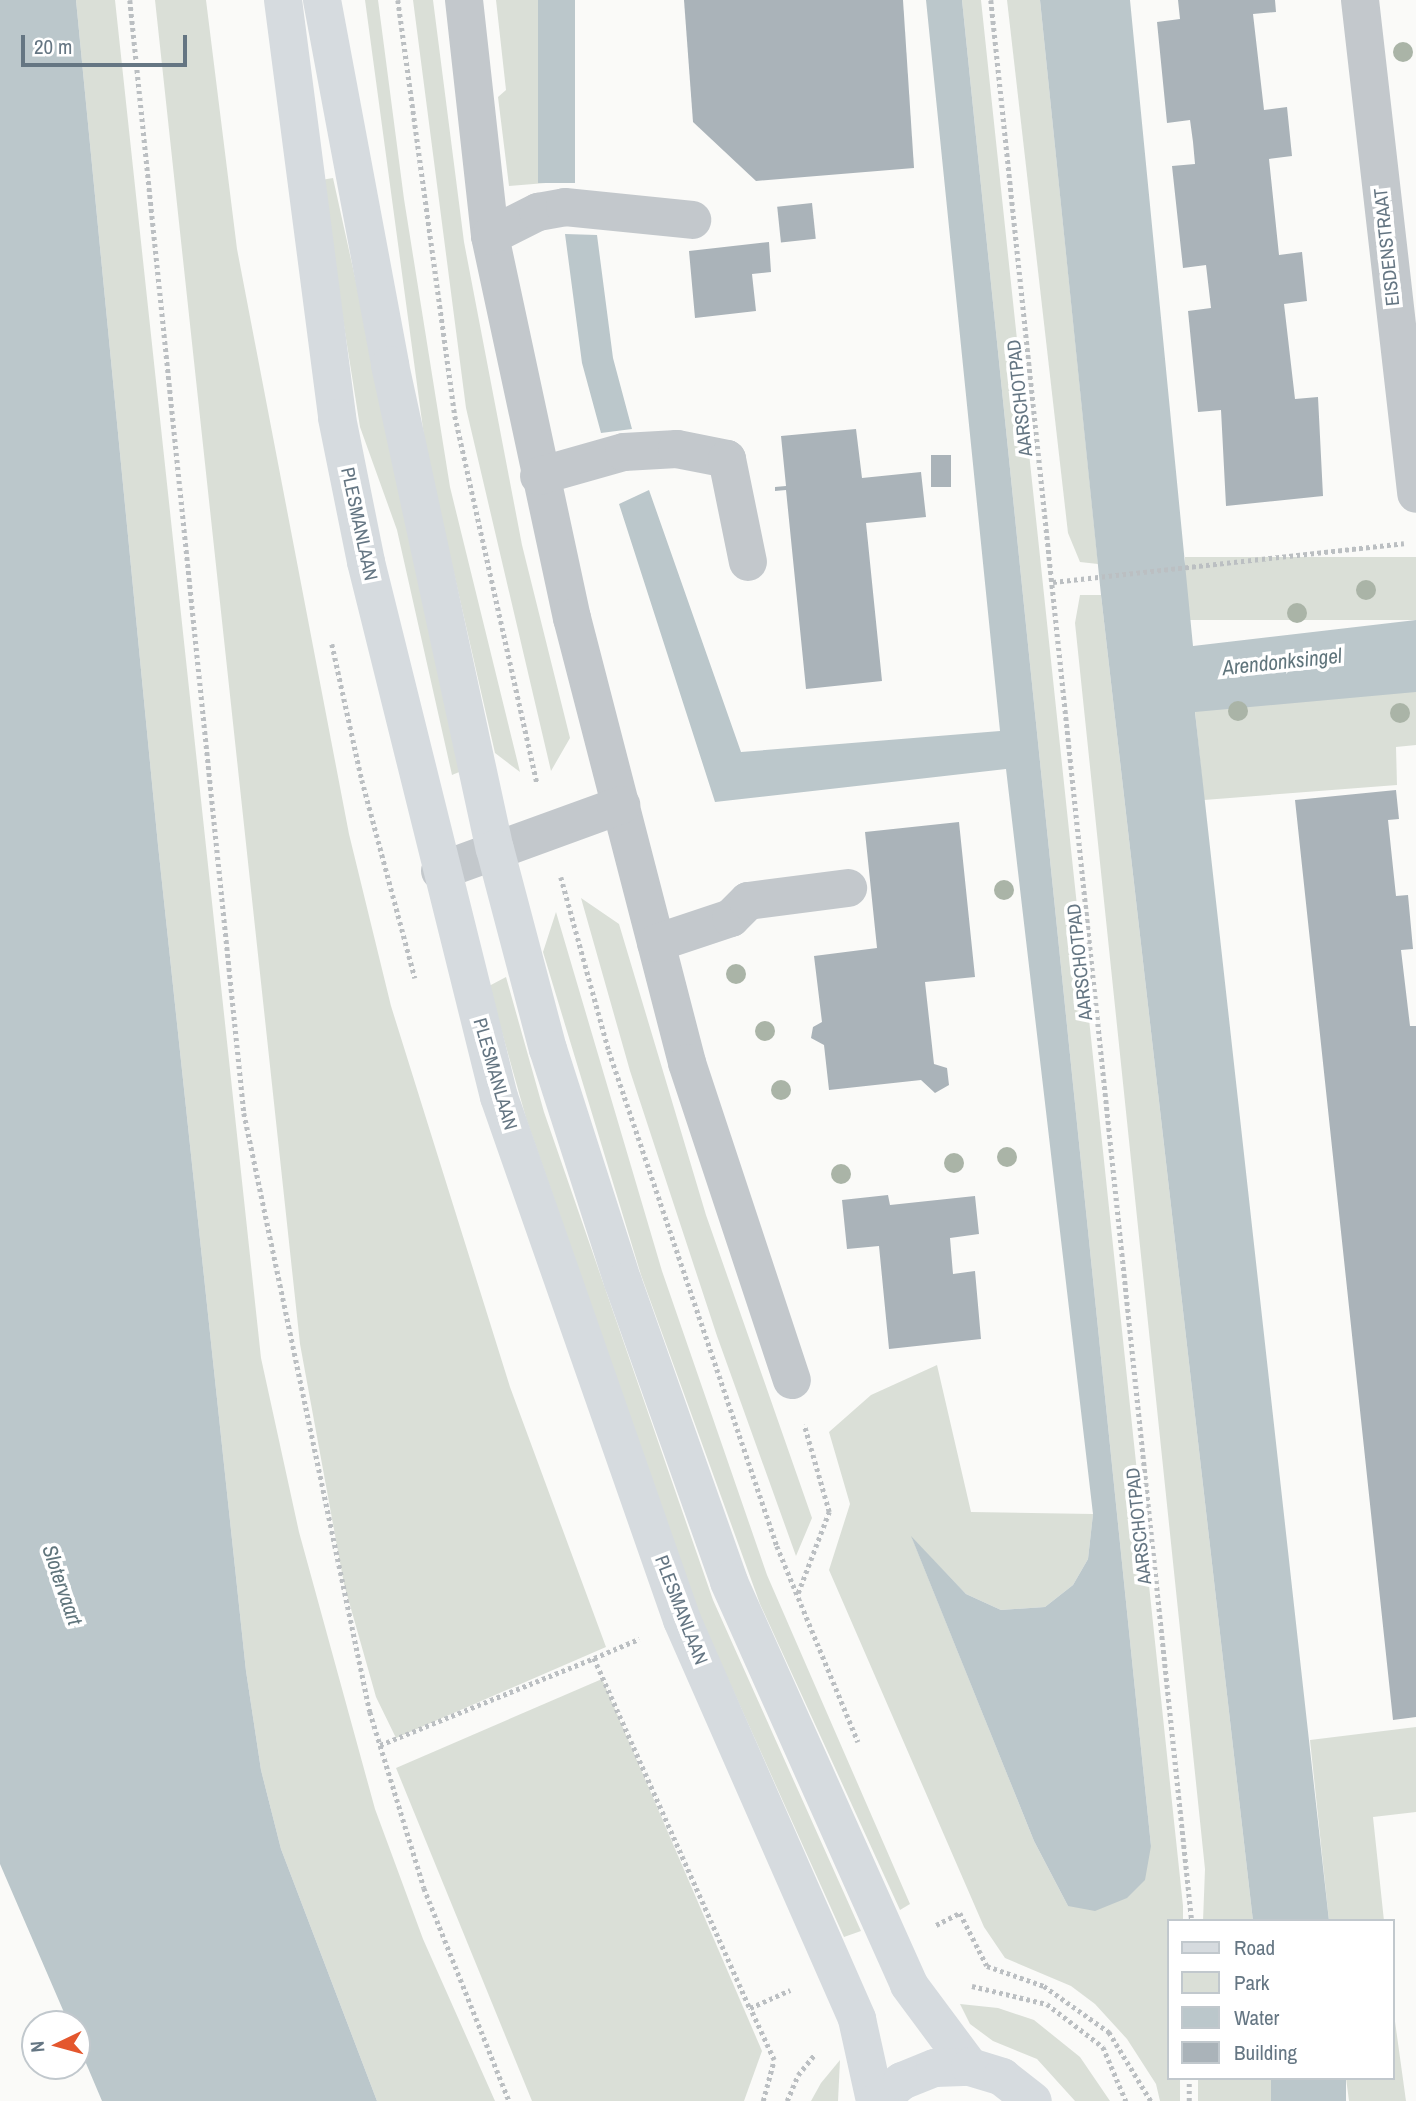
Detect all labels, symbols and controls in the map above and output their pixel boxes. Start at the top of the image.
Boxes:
scale bar [24,21,191,65]
text: 20 m [34,32,72,61]
street label: EISDENSTRAAT [1369,187,1405,307]
street label: AARSCHOTPAD [1003,338,1037,458]
street label: PLESMANLAAN [336,465,382,583]
water label: Arendonksingel [1221,643,1343,681]
street label: AARSCHOTPAD [1063,902,1097,1022]
street label: PLESMANLAAN [468,1016,522,1132]
street label: AARSCHOTPAD [1122,1466,1156,1586]
water label: Slotervaart [37,1542,87,1628]
street label: PLESMANLAAN [650,1552,712,1668]
legend [1168,1919,1395,2080]
text: Road [1234,1933,1275,1962]
text: Park [1234,1968,1269,1997]
text: Water [1234,2003,1279,2032]
north arrow [21,2010,91,2080]
text: Building [1234,2038,1297,2067]
text: N [24,2040,51,2053]

